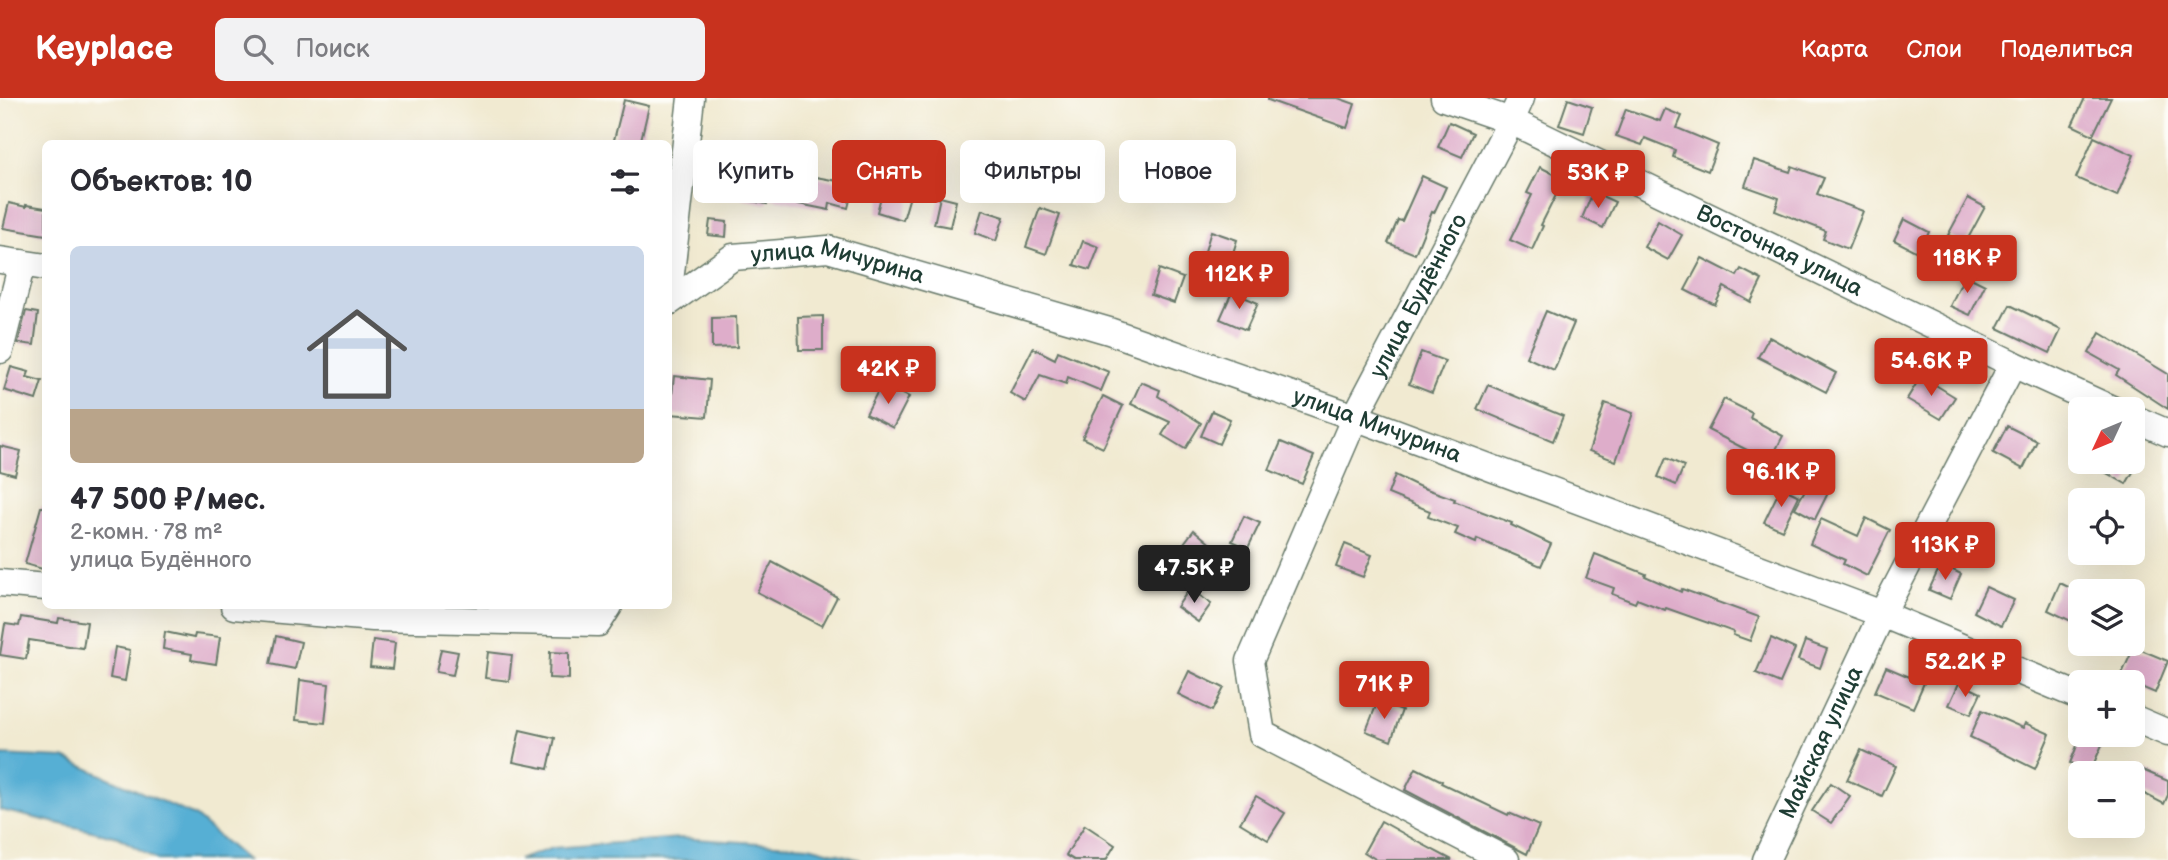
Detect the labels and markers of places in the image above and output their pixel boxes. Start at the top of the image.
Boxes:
pin: 53K ₽ [1549,150,1647,210]
pin: 118K ₽ [1910,236,2024,295]
pin: 112K ₽ [1182,252,1296,311]
pin: 54.6K ₽ [1866,338,1996,398]
pin: 42K ₽ [839,346,937,406]
pin: 96.1K ₽ [1716,450,1846,509]
pin: 113K ₽ [1888,522,2002,582]
pin: 47.5K ₽ [1129,546,1259,605]
pin: 52.2K ₽ [1900,640,2030,699]
pin: 71K ₽ [1335,662,1433,721]

